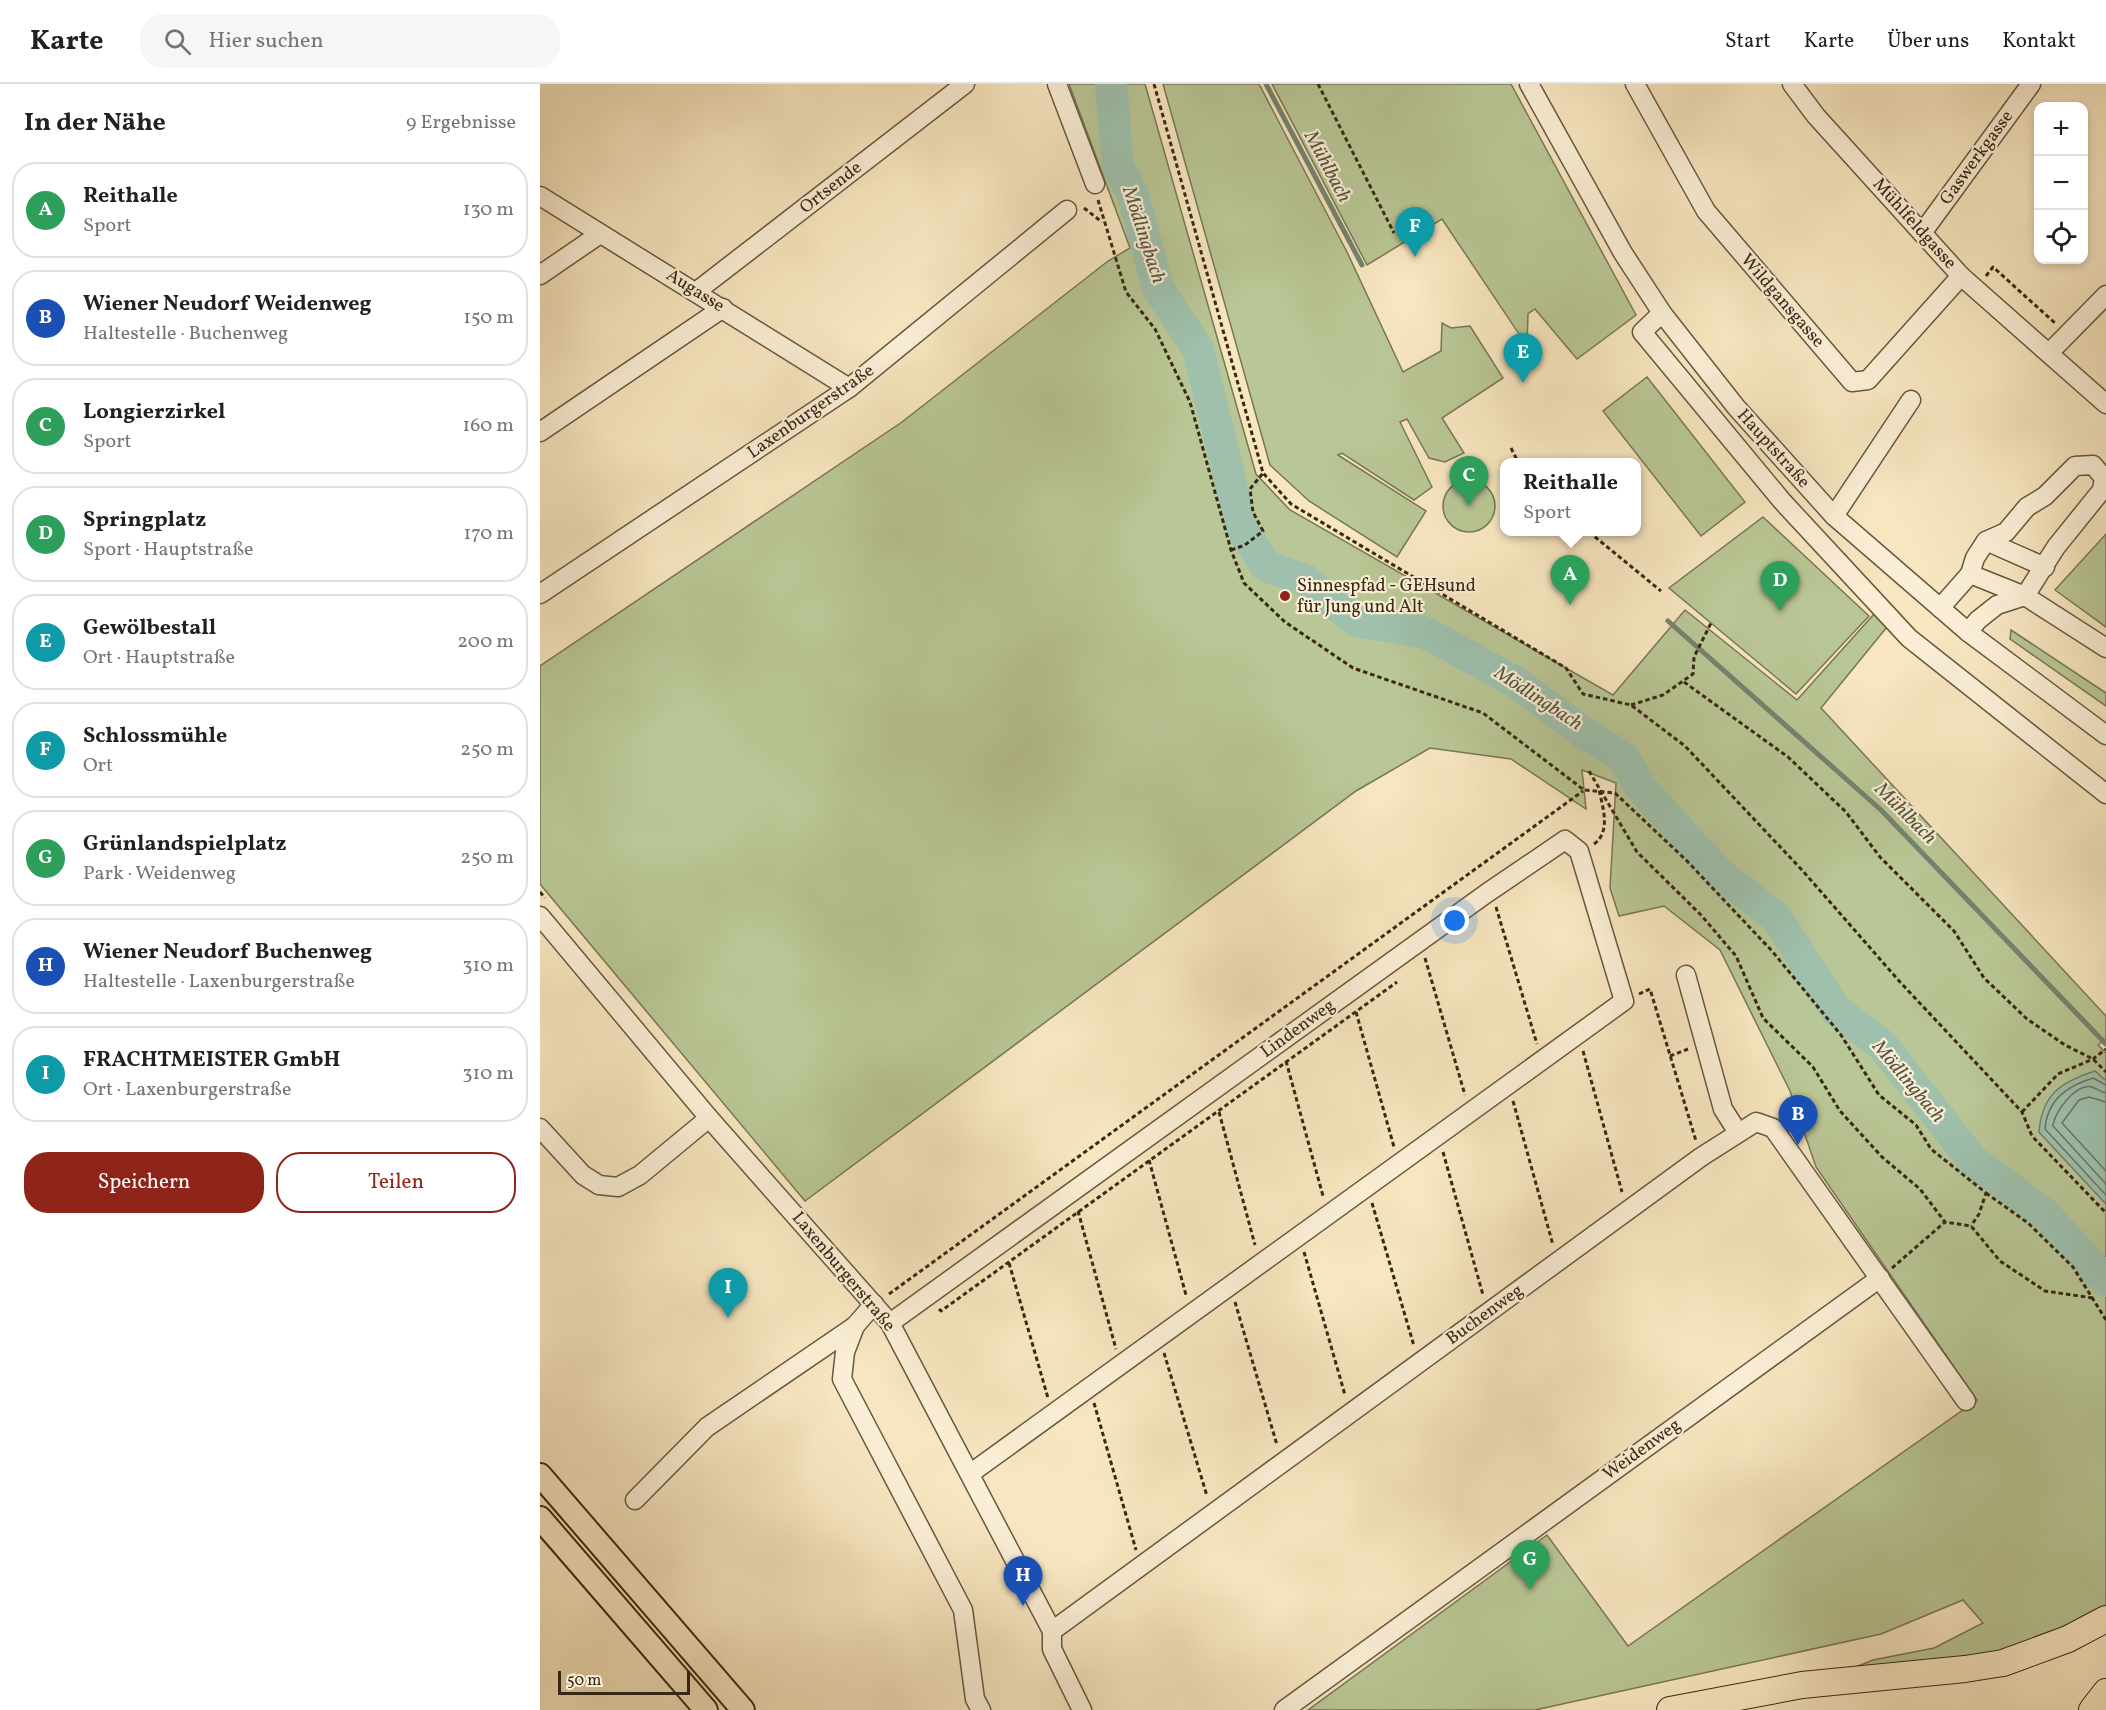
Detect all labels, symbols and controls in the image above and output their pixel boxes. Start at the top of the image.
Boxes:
search box [140,14,560,68]
text: Karte [30,22,104,61]
icon: search [161,25,194,58]
text: Hier suchen [209,26,324,57]
text: Start [1725,27,1771,56]
text: Karte [1804,27,1854,56]
text: Über uns [1887,27,1969,56]
text: Kontakt [2002,27,2076,56]
map controls [2034,102,2088,264]
button: + [2034,102,2088,156]
text: In der Nähe [24,105,166,141]
street label: Gaswerkgasse [1934,106,2020,210]
text: 9 Ergebnisse [406,109,516,137]
water label: Mühlbach [1296,125,1358,208]
street label: Ortsende [795,156,867,220]
button: − [2034,156,2088,210]
street label: Mühlfeldgasse [1866,173,1962,275]
text: Reithalle [83,181,178,212]
water label: Mödlingbach [1114,182,1172,287]
text: A [38,196,53,224]
text: 130 m [463,196,514,224]
pin: F [1396,208,1434,257]
button: locate [2034,210,2088,264]
text: Sport [83,212,132,240]
street label: Wildgansgasse [1734,249,1830,353]
street label: Augasse [661,263,729,319]
text: Wiener Neudorf Weidenweg [83,289,372,320]
text: B [39,304,52,332]
text: 150 m [463,304,514,332]
text: Haltestelle · Buchenweg [83,320,288,348]
pin: E [1504,334,1542,383]
street label: Laxenburgerstraße [742,359,880,465]
text: Longierzirkel [83,397,226,428]
street label: Hauptstraße [1731,404,1815,494]
text: C [39,412,52,440]
text: 160 m [462,412,514,440]
text: Sport [83,428,132,456]
pin: C [1450,456,1488,506]
popup [1500,458,1641,536]
text: Reithalle [1523,468,1618,499]
text: Sport [1523,499,1572,527]
text: Springplatz [83,505,206,536]
text: D [38,520,53,548]
text: 170 m [464,520,514,548]
text: Sport · Hauptstraße [83,536,254,564]
pin: A [1550,556,1590,605]
pin: D [1760,562,1800,611]
place label: Sinnespfad - GEHsund für Jung und Alt [1297,574,1476,620]
marker: Sinnespfad - GEHsund für Jung und Alt [1278,589,1292,603]
text: Gewölbestall [83,613,216,644]
text: E [39,628,52,656]
text: 200 m [457,628,514,656]
text: Ort · Hauptstraße [83,644,235,672]
water label: Mödlingbach [1487,659,1588,738]
text: Schlossmühle [83,721,227,752]
text: F [40,736,51,764]
text: 250 m [460,736,514,764]
text: Ort [83,752,113,780]
water label: Mühlbach [1867,776,1942,851]
text: Grünlandspielplatz [83,829,286,860]
text: G [38,844,53,872]
text: 250 m [460,844,514,872]
text: Park · Weidenweg [83,860,236,888]
your location [1440,906,1469,935]
text: Wiener Neudorf Buchenweg [83,937,372,968]
text: H [38,952,53,980]
text: 310 m [462,952,514,980]
text: Haltestelle · Laxenburgerstraße [83,968,355,996]
street label: Lindenweg [1256,993,1340,1065]
water label: Mödlingbach [1864,1034,1951,1130]
text: FRACHTMEISTER GmbH [83,1045,340,1076]
text: I [42,1060,49,1088]
text: 310 m [462,1060,514,1088]
text: Ort · Laxenburgerstraße [83,1076,291,1104]
pin: B [1778,1096,1818,1145]
button: Speichern [24,1152,264,1213]
button: Teilen [276,1152,516,1213]
street label: Laxenburgerstraße [785,1207,901,1337]
pin: I [708,1268,747,1318]
street label: Buchenweg [1441,1279,1529,1351]
street label: Weidenweg [1598,1413,1686,1487]
pin: G [1510,1540,1550,1590]
pin: H [1004,1556,1042,1606]
scale bar [558,1668,690,1696]
text: 50 m [567,1670,601,1692]

